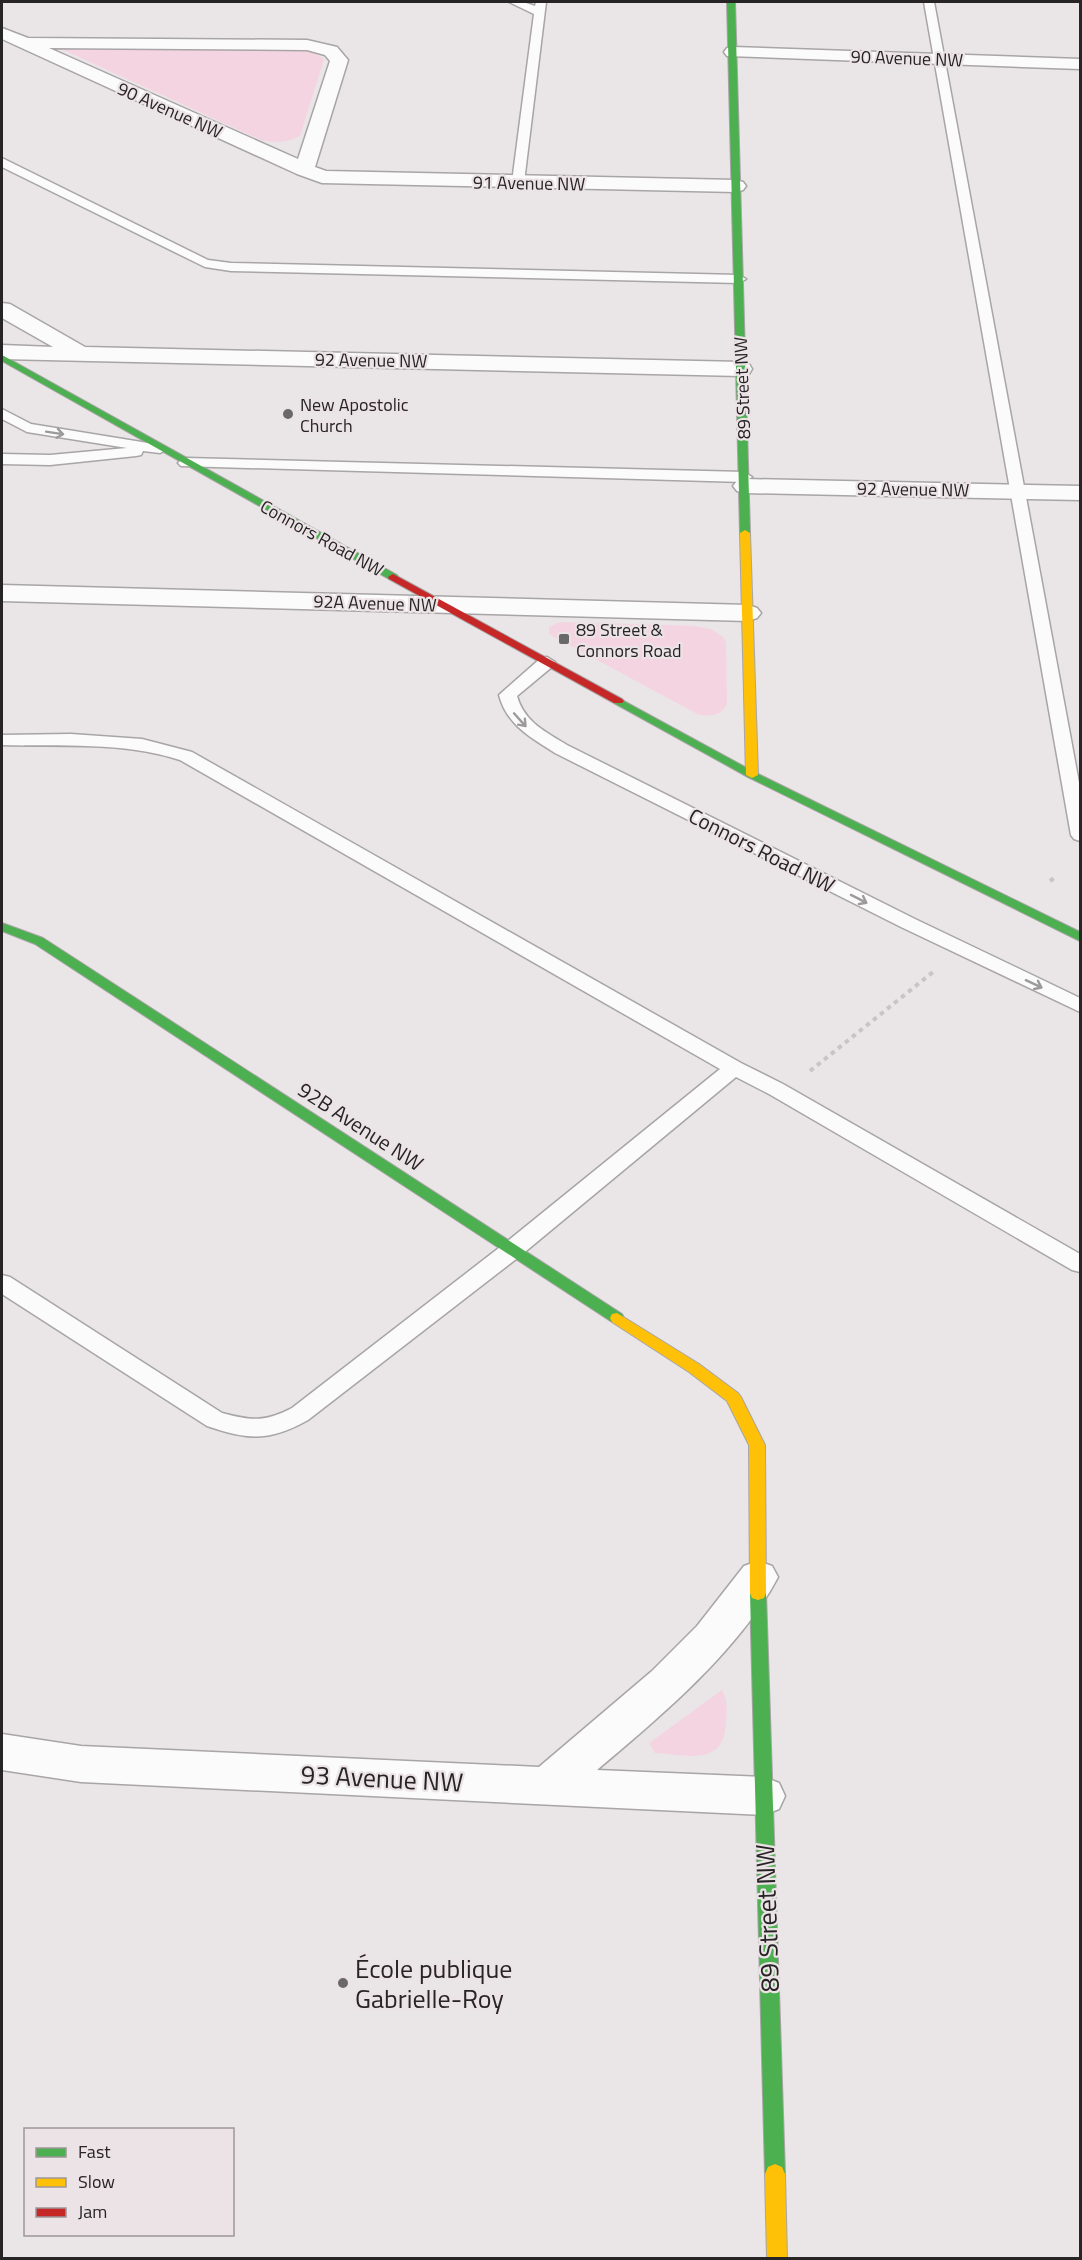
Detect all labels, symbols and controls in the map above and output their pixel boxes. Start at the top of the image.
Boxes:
street label: 90 Avenue NW [850,43,964,73]
street label: 90 Avenue NW [113,75,227,145]
street label: 91 Avenue NW [473,169,586,197]
street label: 89 Street NW [727,336,757,440]
street label: 92 Avenue NW [315,346,428,374]
place label: New Apostolic Church [300,391,409,439]
marker: New Apostolic Church [281,407,295,421]
one-way arrow [45,427,65,438]
street label: 92 Avenue NW [857,475,970,503]
street label: Connors Road NW [255,493,389,583]
street label: 92A Avenue NW [313,587,437,619]
place label: 89 Street & Connors Road [576,616,681,664]
marker: 89 Street & Connors Road [557,632,571,646]
one-way arrow [513,712,527,727]
street label: Connors Road NW [683,799,841,901]
one-way arrow [849,893,867,905]
one-way arrow [1025,978,1043,990]
street label: 92B Avenue NW [292,1073,430,1179]
street label: 93 Avenue NW [300,1754,464,1802]
street label: 89 Street NW [745,1843,789,1993]
place label: École publique Gabrielle-Roy [355,1949,512,2018]
marker: École publique Gabrielle-Roy [336,1976,350,1990]
legend [24,2128,234,2236]
text: Fast [78,2138,111,2165]
text: Slow [78,2168,115,2195]
text: Jam [78,2198,107,2225]

